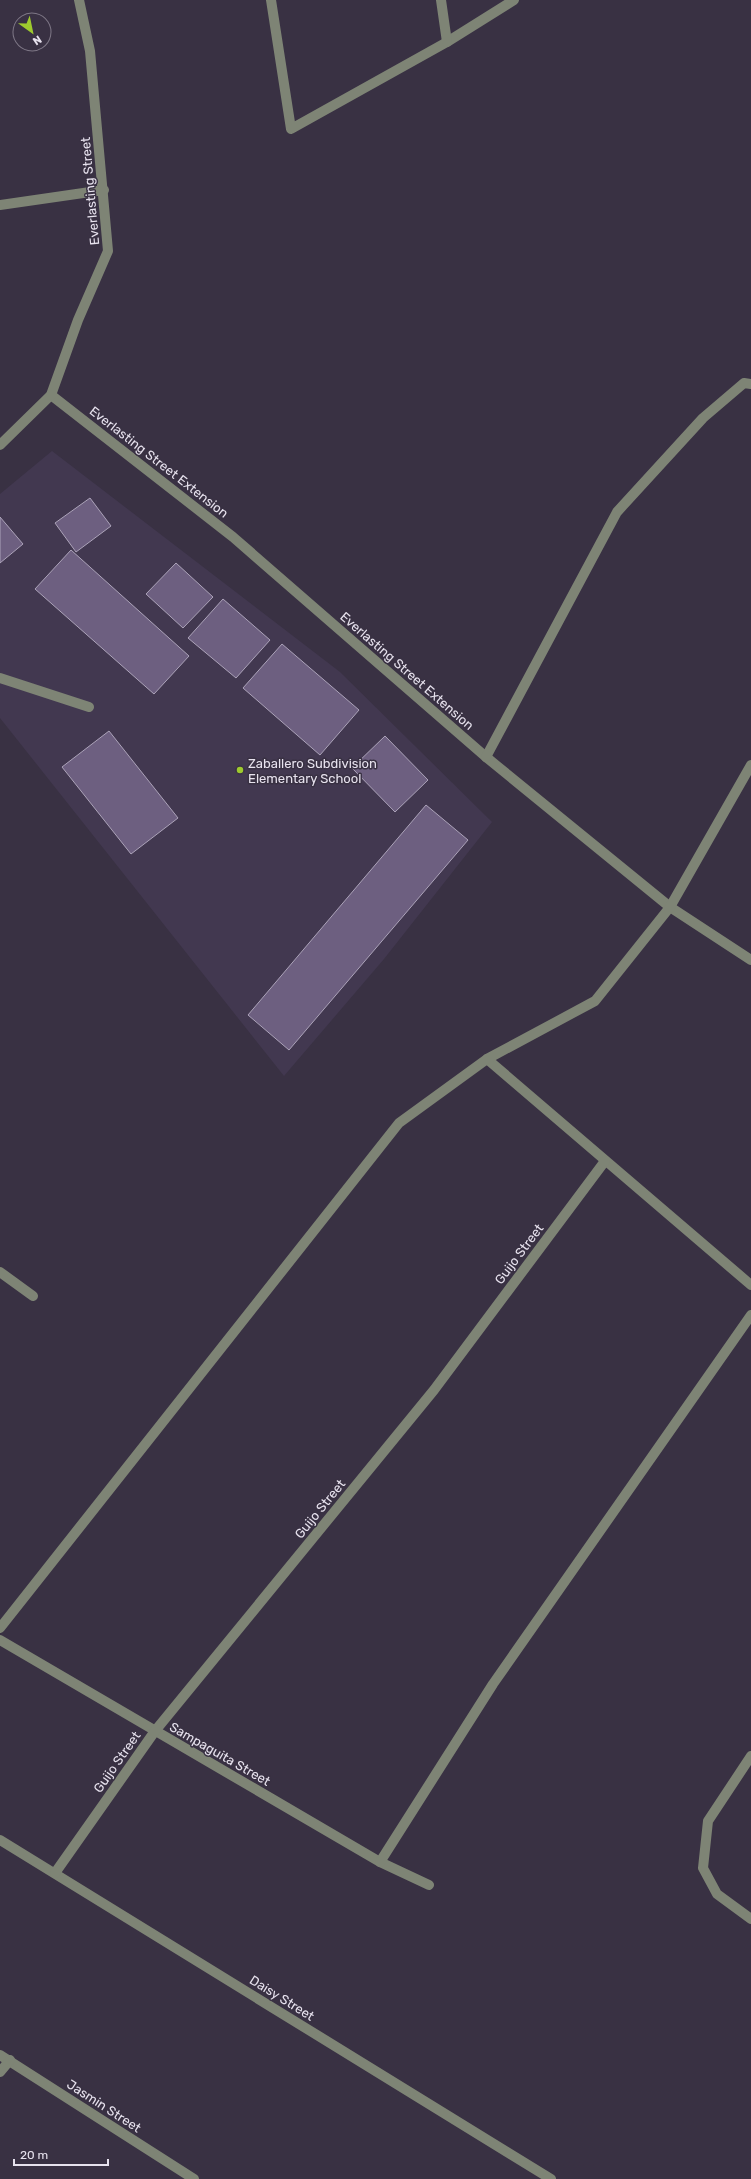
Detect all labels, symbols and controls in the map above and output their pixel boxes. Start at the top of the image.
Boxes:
north arrow [12,12,52,52]
text: N [30,32,44,48]
street label: Everlasting Street [78,136,103,246]
street label: Everlasting Street Extension [86,403,231,522]
street label: Everlasting Street Extension [337,609,477,734]
place label: Zaballero Subdivision Elementary School [248,756,377,786]
marker: Zaballero Subdivision Elementary School [235,765,245,775]
street label: Guijo Street [492,1221,546,1287]
street label: Guijo Street [292,1477,348,1541]
street label: Sampaguita Street [167,1719,273,1790]
street label: Guijo Street [90,1728,144,1796]
street label: Daisy Street [247,1972,317,2024]
street label: Jasmin Street [64,2076,144,2136]
scale bar [14,2141,108,2167]
text: 20 m [20,2148,48,2162]

